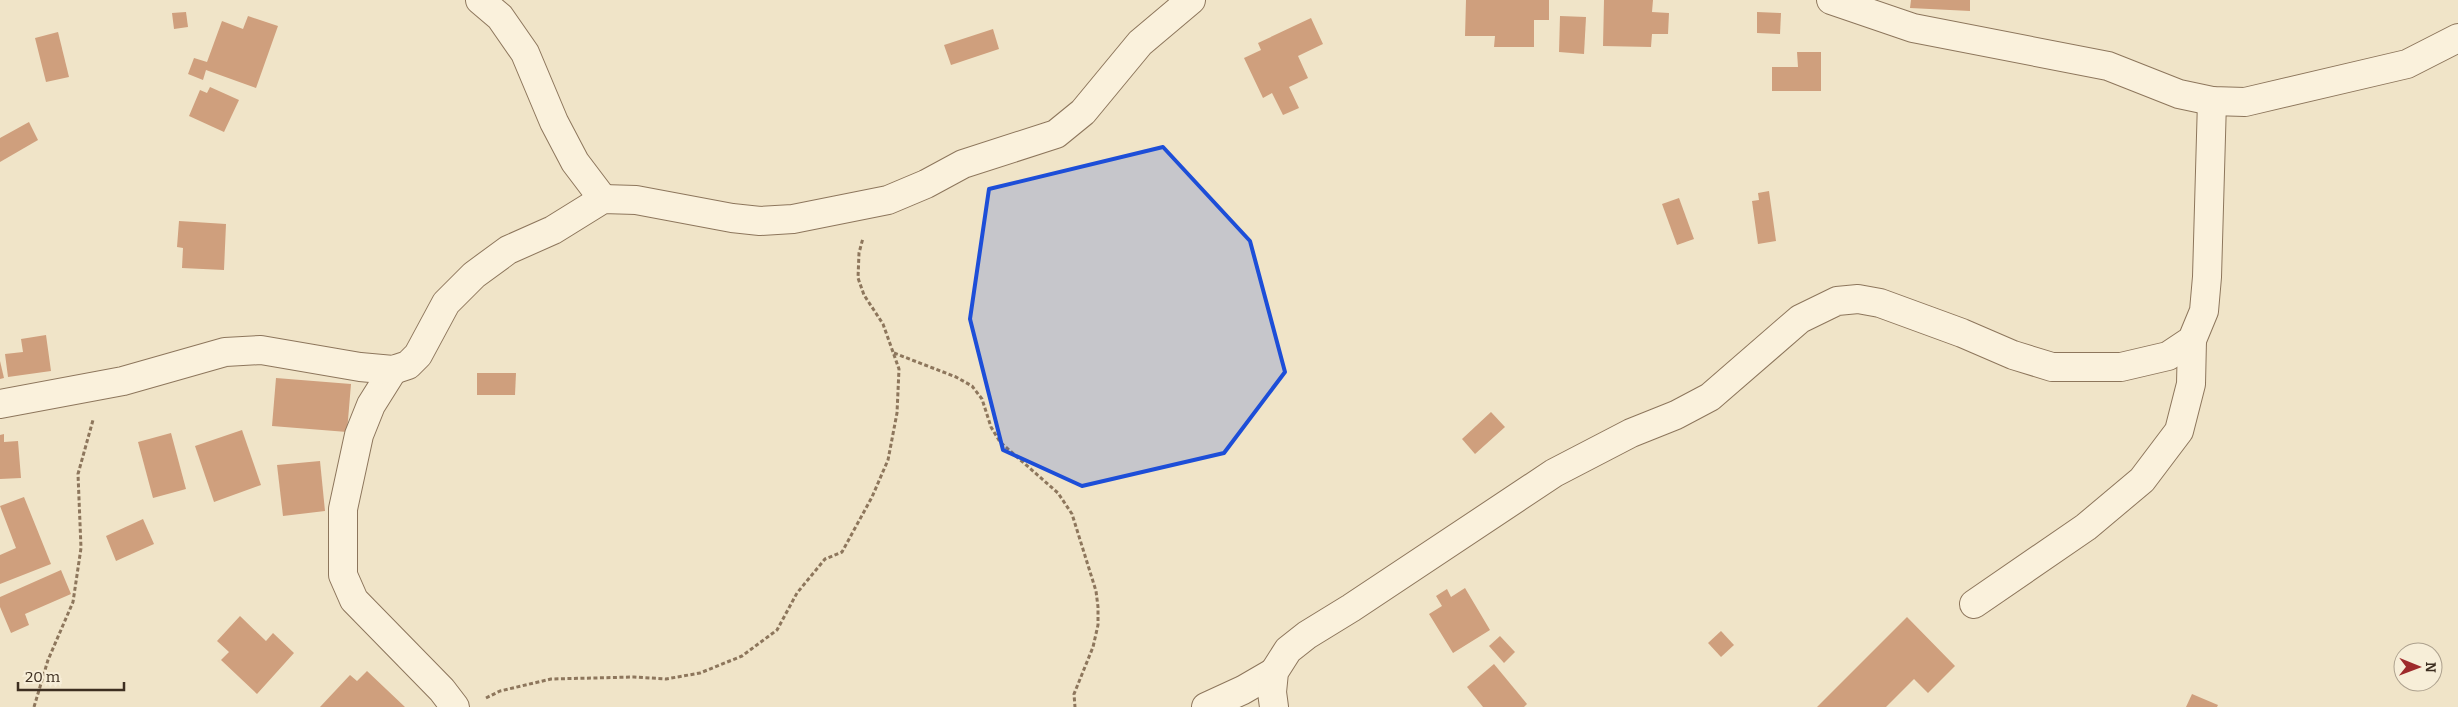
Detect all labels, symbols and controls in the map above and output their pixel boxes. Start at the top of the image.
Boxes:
north arrow [2393,642,2443,692]
scale bar [18,660,124,692]
text: N [2422,662,2439,673]
text: 20 m [25,668,61,686]

